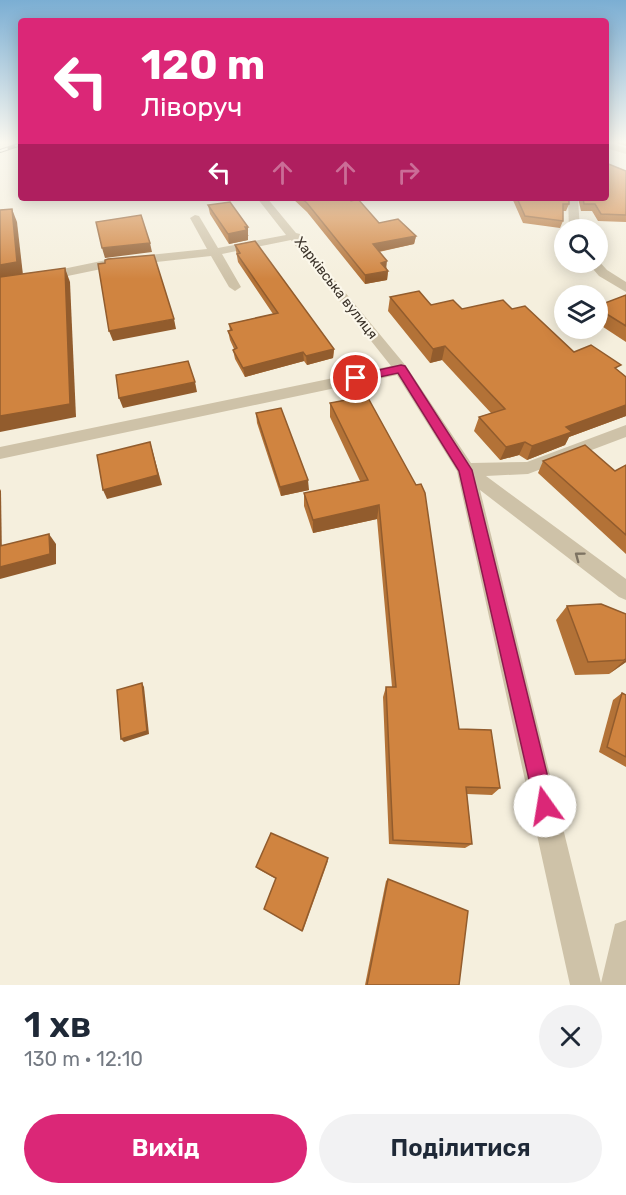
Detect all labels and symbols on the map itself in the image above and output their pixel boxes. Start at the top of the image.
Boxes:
street label: Харківська вулиця [291,233,381,343]
pin [330,352,381,403]
one-way arrow [575,553,586,564]
position arrow [513,774,577,838]

